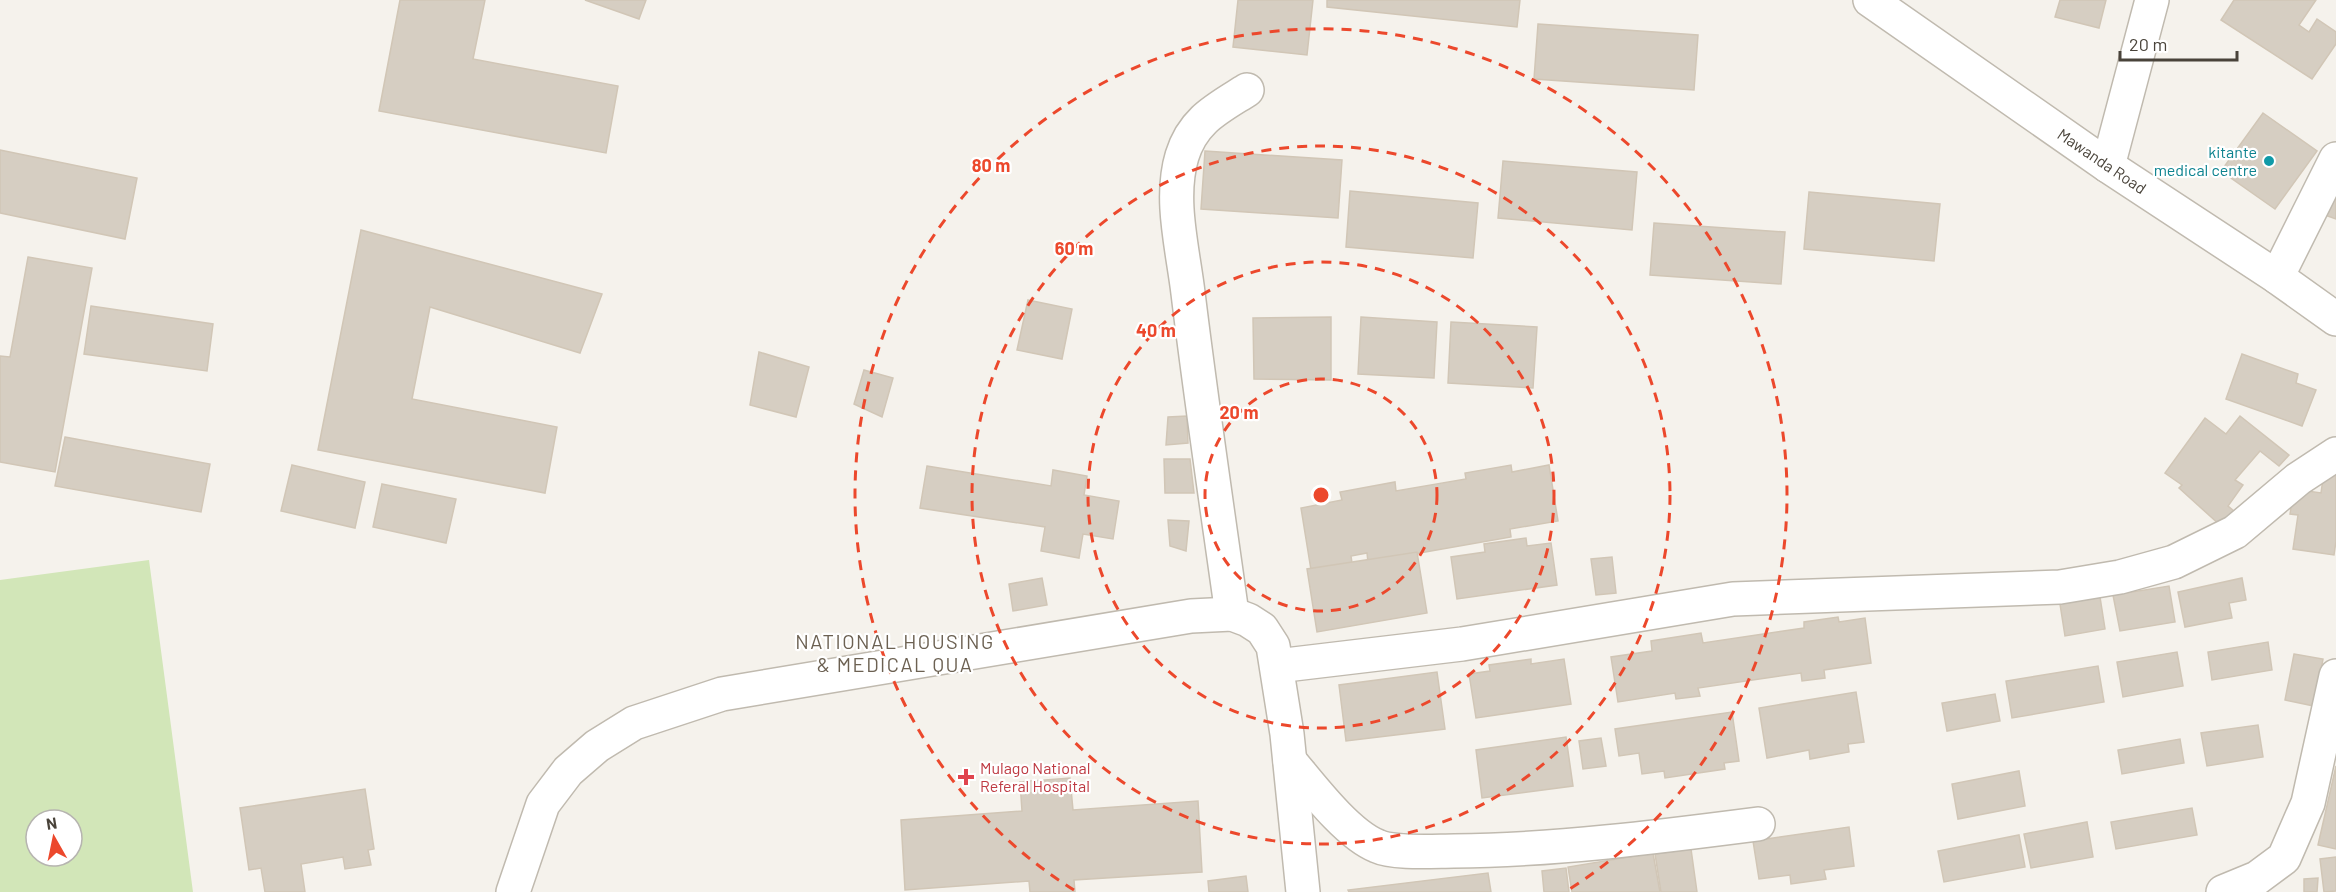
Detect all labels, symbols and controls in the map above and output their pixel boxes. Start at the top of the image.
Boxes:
scale bar [2120,24,2237,62]
text: 20 m [2129,33,2167,55]
street label: Mawanda Road [2054,124,2150,197]
place label: kitante medical centre [2154,142,2257,179]
text: 80 m [972,154,1010,176]
marker: kitante medical centre [2262,154,2276,168]
text: 60 m [1055,237,1093,259]
text: 40 m [1136,319,1176,341]
text: 20 m [1220,401,1258,423]
centre of rings [1311,485,1331,505]
district label: NATIONAL HOUSING & MEDICAL QUA [795,629,995,676]
place label: Mulago National Referal Hospital [980,758,1090,795]
marker: Mulago National Referal Hospital [957,768,975,786]
north arrow [24,808,84,868]
text: N [45,812,58,833]

